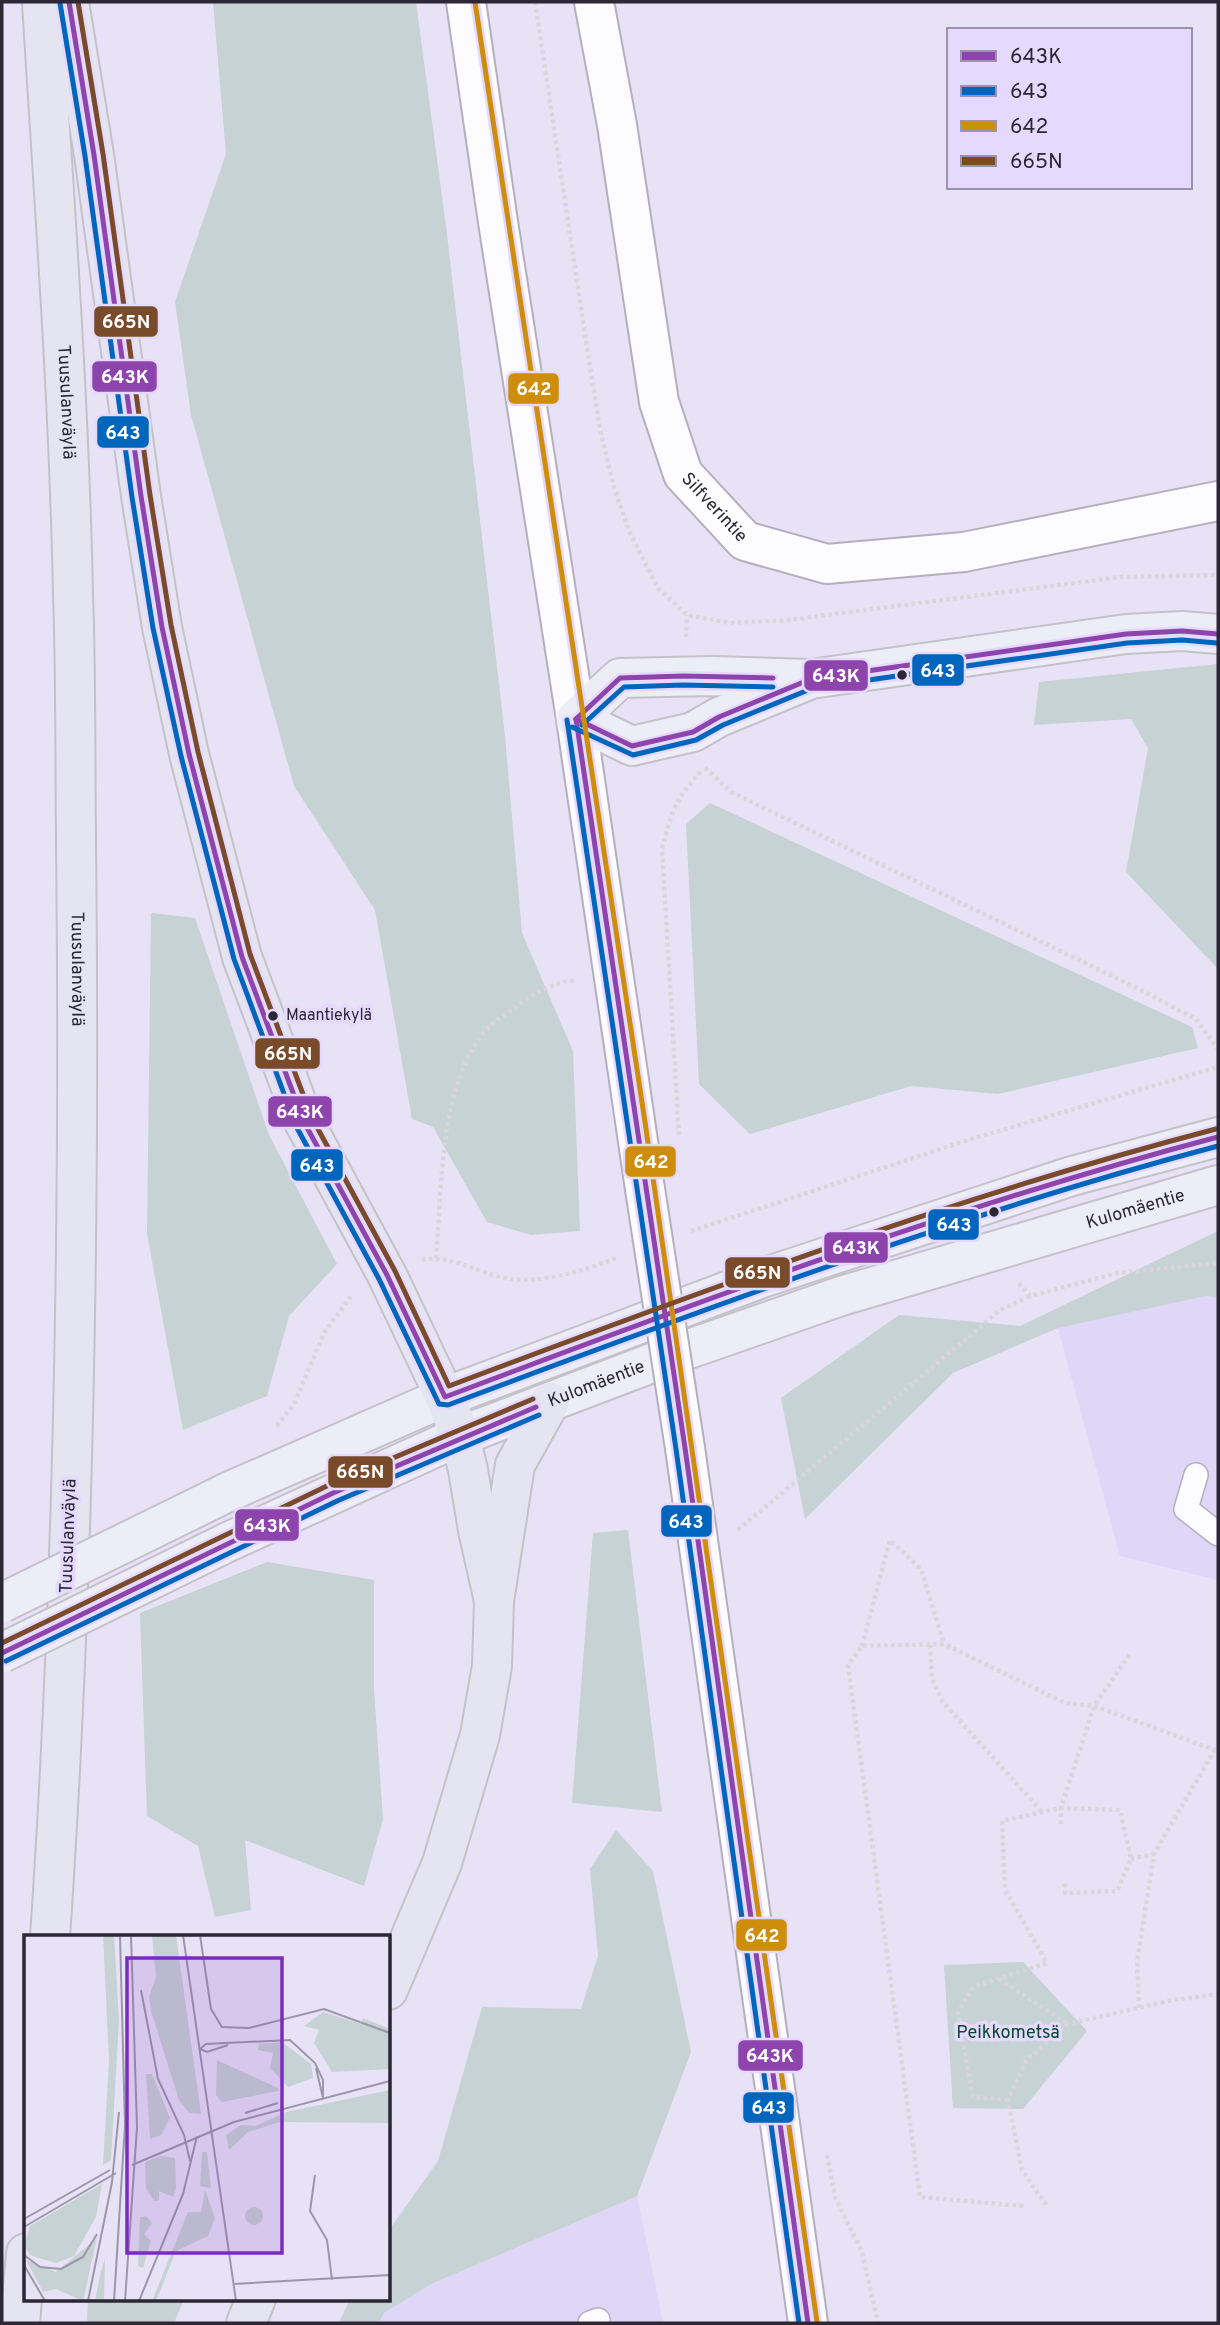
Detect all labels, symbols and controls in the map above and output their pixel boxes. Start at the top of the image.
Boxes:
legend [947,28,1192,189]
text: 643K [1010,44,1062,71]
text: 643 [1010,79,1048,106]
text: 642 [1010,114,1048,141]
text: 665N [1010,149,1063,176]
line badge: 665N [93,305,159,338]
text: 665N [102,311,150,335]
street label: Tuusulanväylä [52,344,80,460]
line badge: 643K [91,360,158,393]
text: 643K [101,366,149,390]
line badge: 642 [507,372,560,405]
text: 642 [516,378,552,402]
line badge: 643 [96,415,150,449]
text: 643 [105,422,141,446]
street label: Silfverintie [676,468,752,548]
line badge: 643 [911,653,965,687]
line badge: 643K [803,659,869,692]
text: 643 [920,660,956,684]
text: 643K [812,665,860,689]
unlabelled marker [895,668,909,682]
street label: Tuusulanväylä [65,912,89,1026]
place label: Maantiekylä [286,1006,372,1026]
marker: Maantiekylä [266,1009,280,1023]
line badge: 665N [254,1037,321,1070]
text: 665N [264,1043,312,1067]
line badge: 643K [267,1095,333,1128]
text: 643K [276,1101,324,1125]
line badge: 642 [624,1145,677,1178]
line badge: 643 [290,1148,344,1182]
text: 642 [633,1151,669,1175]
text: 643 [299,1155,335,1179]
street label: Kulomäentie [1083,1184,1188,1235]
unlabelled marker [987,1205,1001,1219]
line badge: 643 [927,1208,980,1241]
text: 643 [936,1214,972,1238]
line badge: 643K [823,1231,889,1264]
text: 643K [832,1237,880,1261]
line badge: 665N [724,1256,791,1289]
text: 665N [733,1262,781,1286]
street label: Kulomäentie [545,1355,648,1413]
line badge: 665N [327,1455,394,1489]
text: 665N [336,1461,384,1485]
street label: Tuusulanväylä [56,1478,82,1594]
line badge: 643 [660,1504,713,1538]
line badge: 643K [234,1508,300,1542]
text: 643 [668,1511,704,1535]
text: 643K [243,1515,291,1539]
line badge: 642 [735,1918,788,1952]
text: 642 [744,1925,780,1949]
inset map [24,1935,390,2300]
park label: Peikkometsä [956,2022,1060,2045]
line badge: 643K [737,2039,804,2072]
text: 643K [746,2045,794,2069]
line badge: 643 [742,2091,795,2124]
text: 643 [751,2097,787,2121]

